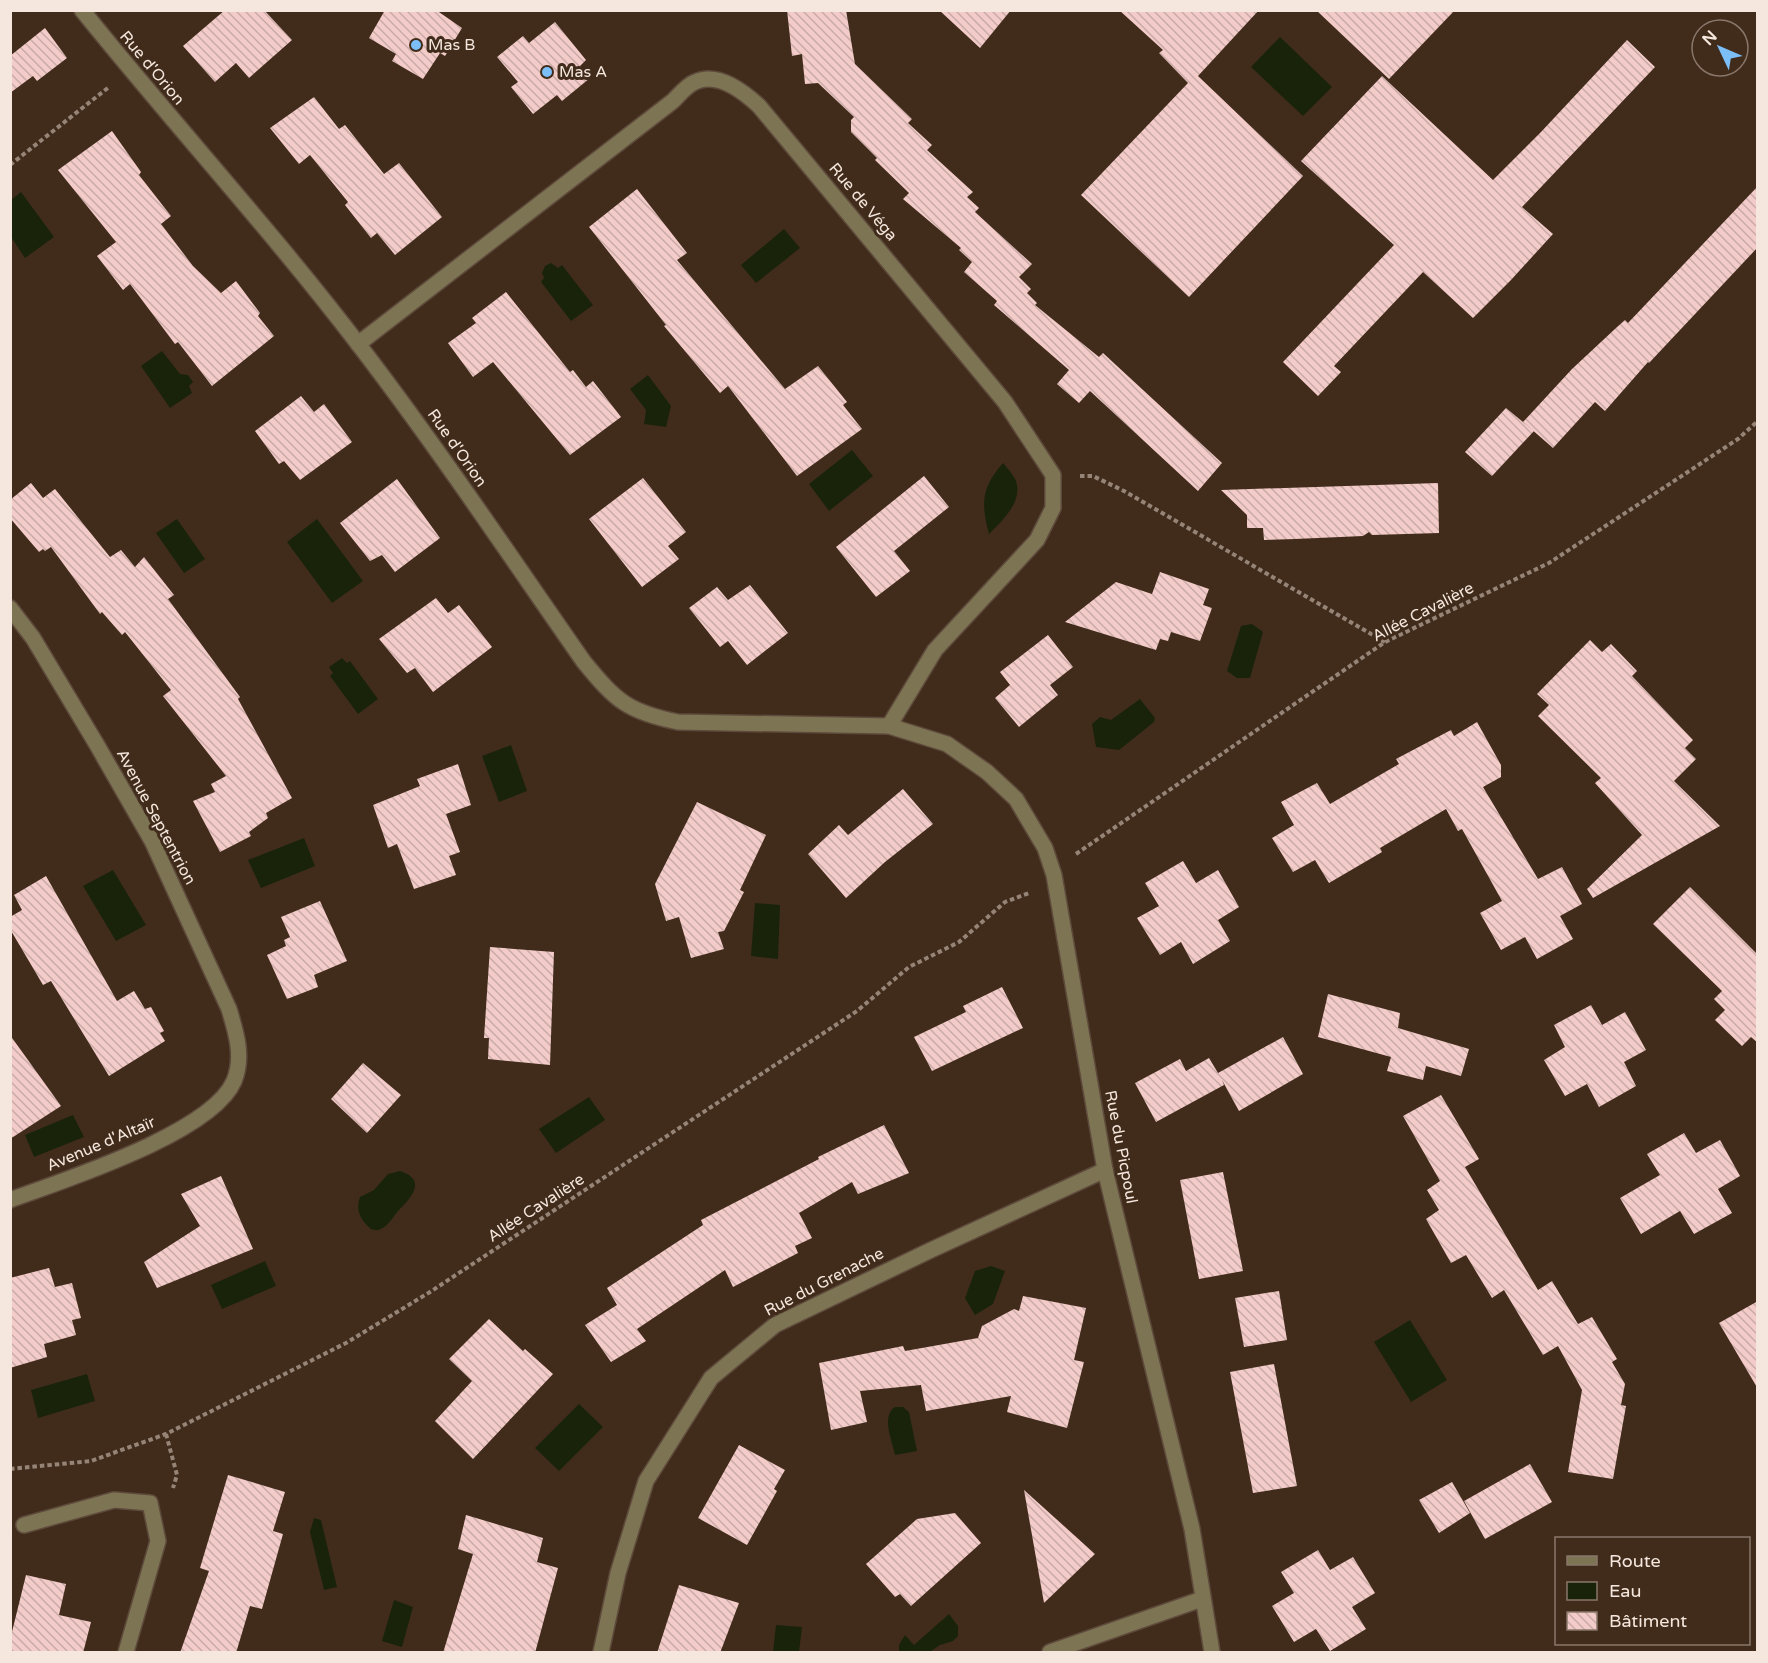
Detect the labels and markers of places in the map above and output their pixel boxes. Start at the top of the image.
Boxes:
place label: Mas B [428,35,475,55]
marker: Mas B [409,38,423,52]
place label: Mas A [559,62,607,82]
marker: Mas A [540,65,554,79]

